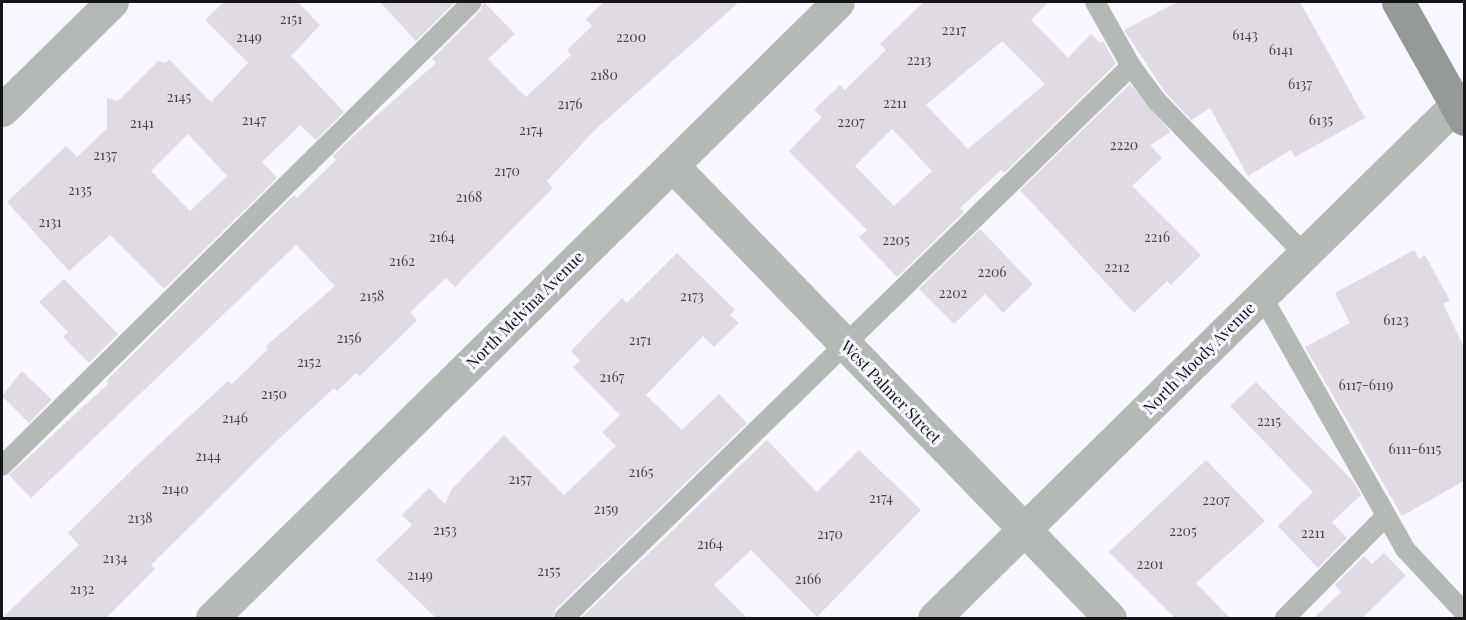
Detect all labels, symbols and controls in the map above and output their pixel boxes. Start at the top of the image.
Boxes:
house number: 2151 [280,11,302,27]
house number: 2217 [942,22,966,38]
house number: 6143 [1232,27,1258,43]
house number: 2149 [236,29,262,45]
house number: 2200 [616,29,646,45]
house number: 6141 [1269,42,1293,58]
house number: 2213 [907,52,931,68]
house number: 2180 [590,67,618,83]
house number: 6137 [1288,76,1312,92]
house number: 2145 [167,89,191,105]
house number: 2211 [883,95,907,111]
house number: 2176 [558,96,582,112]
house number: 2147 [242,112,266,128]
house number: 6135 [1309,112,1333,128]
house number: 2207 [837,114,865,130]
house number: 2141 [130,115,154,131]
house number: 2174 [519,122,543,138]
house number: 2220 [1110,137,1138,153]
house number: 2137 [93,147,117,163]
house number: 2170 [494,163,520,179]
house number: 2135 [68,182,92,198]
house number: 2168 [456,189,482,205]
house number: 2131 [38,214,62,230]
house number: 2164 [429,229,455,245]
house number: 2216 [1144,229,1170,245]
house number: 2205 [882,232,910,248]
street label: North Melvina Avenue [462,247,588,373]
house number: 2162 [389,253,415,269]
house number: 2212 [1104,259,1130,275]
house number: 2206 [977,264,1007,280]
house number: 2202 [939,285,967,301]
house number: 2158 [360,288,384,304]
house number: 2173 [680,288,704,304]
street label: North Moody Avenue [1139,298,1259,418]
house number: 6123 [1383,312,1409,328]
house number: 2156 [337,330,361,346]
house number: 2171 [629,332,651,348]
street label: West Palmer Street [837,336,945,448]
house number: 2152 [297,354,321,370]
house number: 2167 [600,369,624,385]
house number: 6117-6119 [1339,377,1393,393]
house number: 2150 [261,386,287,402]
house number: 2146 [222,410,248,426]
house number: 2215 [1257,413,1281,429]
house number: 6111-6115 [1389,441,1441,457]
house number: 2144 [195,448,221,464]
house number: 2165 [629,464,653,480]
house number: 2157 [508,471,532,487]
house number: 2140 [161,481,189,497]
house number: 2174 [869,490,893,506]
house number: 2207 [1202,492,1230,508]
house number: 2159 [594,501,618,517]
house number: 2138 [127,510,153,526]
house number: 2153 [433,522,457,538]
house number: 2205 [1169,523,1197,539]
house number: 2211 [1301,525,1325,541]
house number: 2170 [817,526,843,542]
house number: 2164 [697,536,723,552]
house number: 2134 [103,550,127,566]
house number: 2201 [1137,556,1163,572]
house number: 2155 [537,563,561,579]
house number: 2149 [407,567,433,583]
house number: 2166 [795,571,821,587]
house number: 2132 [70,581,94,597]

